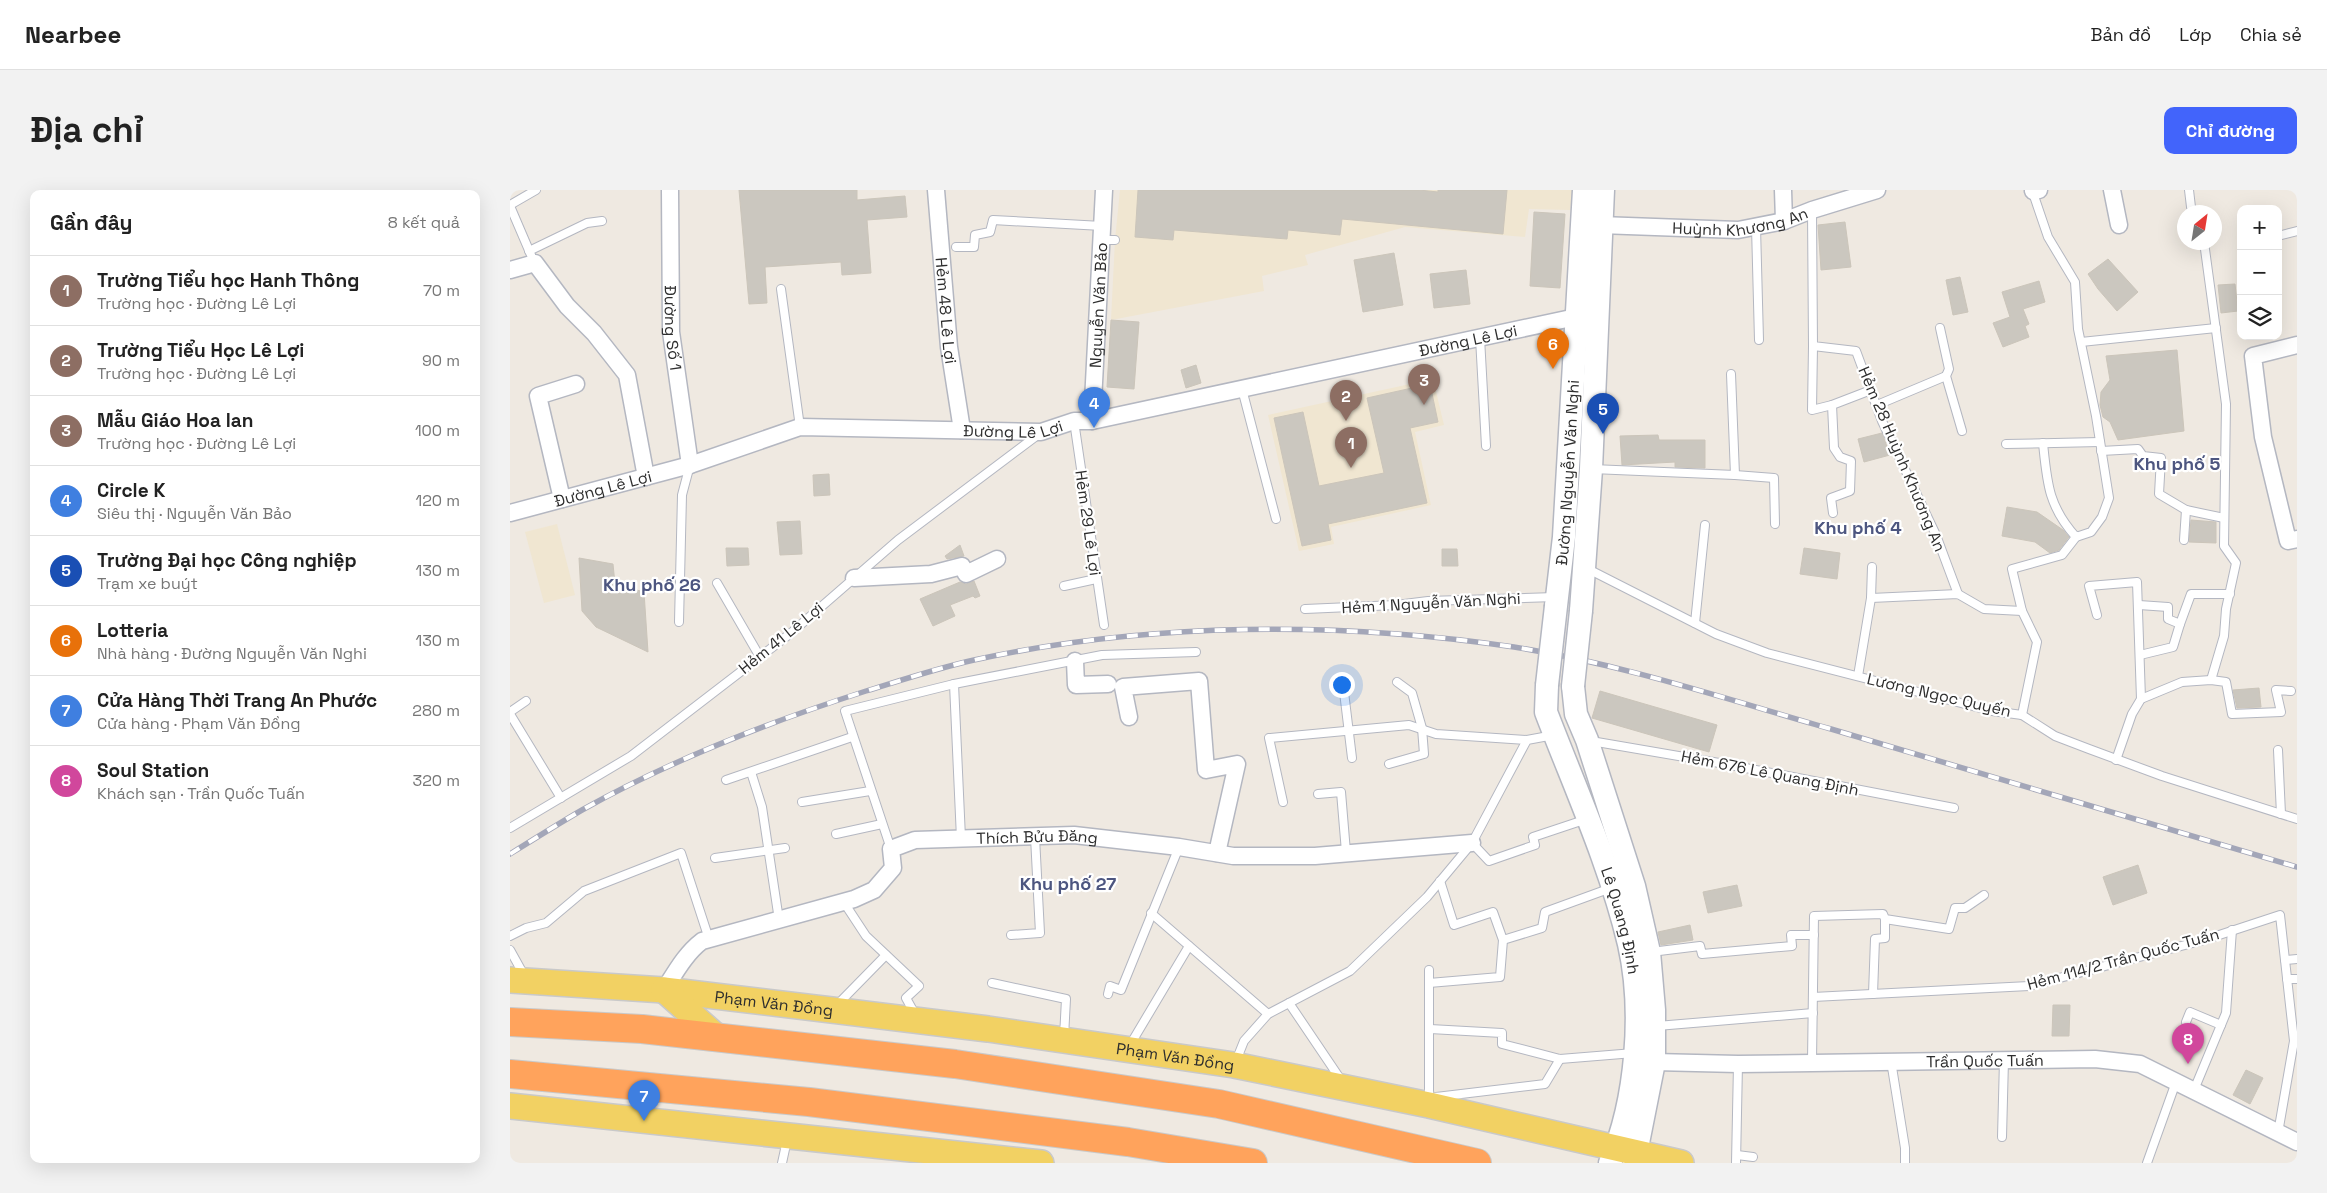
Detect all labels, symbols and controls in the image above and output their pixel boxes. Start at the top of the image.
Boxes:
text: Nearbee [25,19,121,50]
text: Bản đồ [2091,23,2151,46]
text: Lớp [2179,23,2212,46]
text: Chia sẻ [2240,23,2302,46]
button: Chỉ đường [2164,107,2297,154]
text: Địa chỉ [30,108,143,152]
street label: Huỳnh Khương An [1672,202,1811,241]
north arrow [2177,205,2222,250]
map controls [2237,205,2282,340]
button: + [2237,205,2282,250]
text: Gần đây [50,209,133,236]
text: 8 kết quả [388,212,460,233]
street label: Nguyễn Văn Bảo [1084,242,1112,368]
button: − [2237,250,2282,295]
street label: Hẻm 48 Lê Lợi [931,256,962,365]
text: Trường Tiểu học Hanh Thông [97,268,359,293]
text: 1 [62,280,70,301]
text: 70 m [423,280,460,301]
street label: Đường Số 1 [660,285,687,372]
text: Trường học · Đường Lê Lợi [97,293,296,314]
button: layers [2237,295,2282,340]
street label: Đường Lê Lợi [1417,319,1519,361]
pin: 6 [1537,328,1569,369]
text: Trường Tiểu Học Lê Lợi [97,338,304,363]
text: 2 [61,350,71,371]
text: 90 m [422,350,460,371]
text: Trường học · Đường Lê Lợi [97,363,296,384]
street label: Hẻm 28 Huỳnh Khương An [1853,363,1951,555]
pin: 3 [1408,364,1440,405]
street label: Đường Nguyễn Văn Nghi [1550,379,1584,566]
pin: 2 [1330,380,1362,421]
pin: 4 [1078,387,1110,428]
pin: 5 [1587,393,1619,434]
text: Mẫu Giáo Hoa lan [97,408,254,433]
street label: Đường Lê Lợi [963,415,1066,442]
text: 3 [61,420,71,441]
text: 100 m [415,420,460,441]
pin: 1 [1335,427,1367,468]
text: Trường học · Đường Lê Lợi [97,433,296,454]
district label: Khu phố 5 [2134,452,2221,475]
street label: Đường Lê Lợi [552,465,654,511]
street label: Hẻm 29 Lê Lợi [1070,469,1106,577]
text: Circle K [97,478,165,503]
text: 4 [61,490,71,511]
text: 120 m [416,490,460,511]
text: Siêu thị · Nguyễn Văn Bảo [97,503,292,524]
district label: Khu phố 4 [1814,516,1902,539]
text: Trường Đại học Công nghiệp [97,548,357,573]
text: 5 [61,560,71,581]
text: 130 m [416,560,460,581]
text: Trạm xe buýt [97,573,198,594]
district label: Khu phố 26 [603,573,701,596]
street label: Hẻm 1 Nguyễn Văn Nghi [1341,588,1521,618]
street label: Hẻm 41 Lê Lợi [734,597,828,679]
text: Lotteria [97,618,168,643]
text: 6 [61,630,71,651]
text: 130 m [416,630,460,651]
text: Nhà hàng · Đường Nguyễn Văn Nghi [97,643,367,664]
street label: Lương Ngọc Quyến [1865,668,2013,722]
your location [1329,672,1355,698]
text: Cửa Hàng Thời Trang An Phước [97,688,377,713]
text: 7 [62,700,70,721]
text: 280 m [412,700,460,721]
text: Cửa hàng · Phạm Văn Đồng [97,713,300,734]
street label: Hẻm 676 Lê Quang Định [1679,745,1861,801]
text: Soul Station [97,758,209,783]
text: 8 [61,770,71,791]
text: 320 m [413,770,460,791]
text: Khách sạn · Trần Quốc Tuấn [97,783,305,804]
street label: Thích Bửu Đăng [976,824,1099,849]
street label: Lê Quang Định [1596,864,1645,976]
district label: Khu phố 27 [1020,872,1116,895]
street label: Hẻm 114/2 Trần Quốc Tuấn [2025,923,2221,995]
street label: Phạm Văn Đồng [713,986,834,1021]
pin: 8 [2172,1023,2204,1064]
street label: Phạm Văn Đồng [1115,1037,1236,1075]
street label: Trần Quốc Tuấn [1926,1049,2044,1072]
pin: 7 [628,1080,660,1121]

